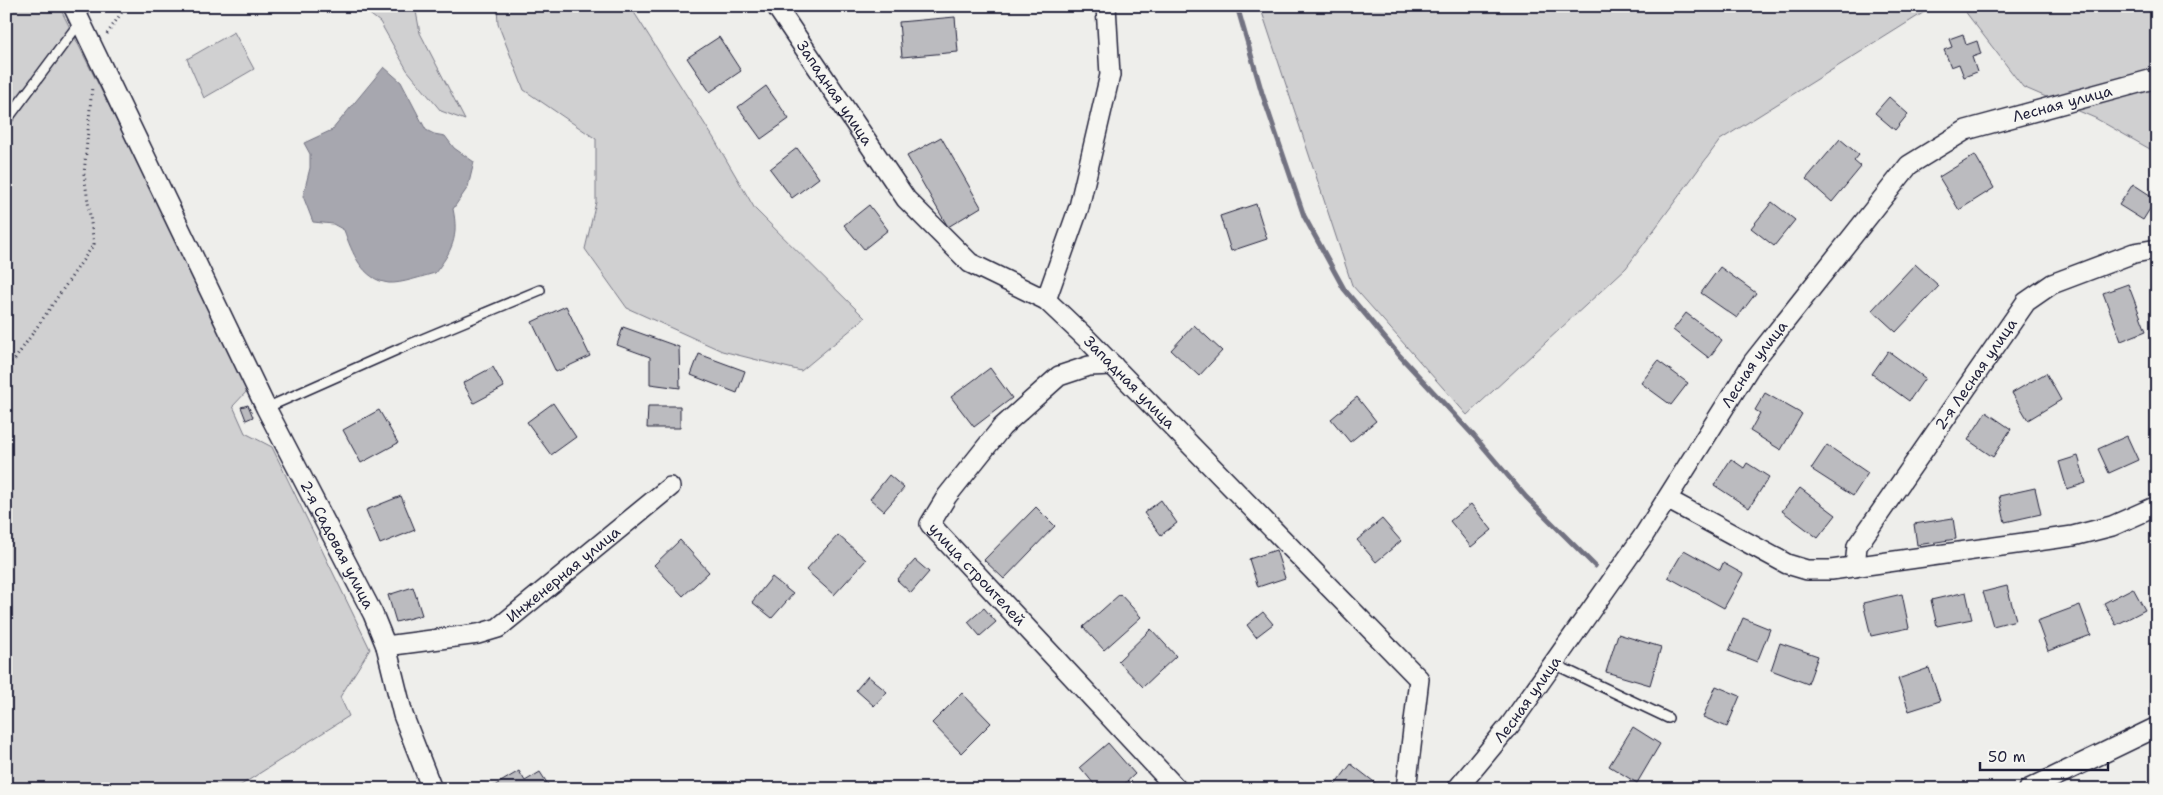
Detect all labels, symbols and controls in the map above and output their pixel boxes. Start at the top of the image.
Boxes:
street label: Западная улица [792,37,878,150]
street label: Лесная улица [2010,81,2115,127]
street label: 2-я Лесная улица [1930,314,2022,434]
street label: Лесная улица [1717,316,1792,412]
street label: Западная улица [1079,332,1180,434]
street label: 2-я Садовая улица [295,477,379,613]
street label: улица строителей [924,519,1030,630]
street label: Инженерная улица [502,522,625,627]
street label: Лесная улица [1489,652,1566,747]
scale bar [1980,740,2108,772]
text: 50 m [1988,747,2026,767]

